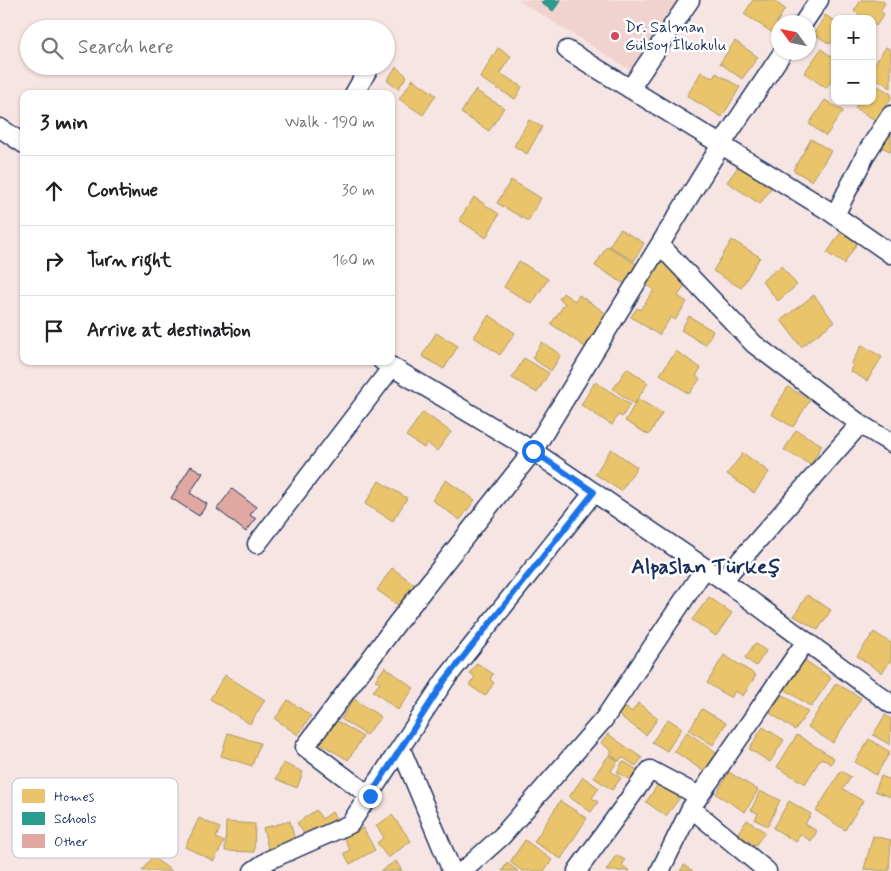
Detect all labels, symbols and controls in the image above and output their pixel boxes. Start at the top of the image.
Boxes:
north arrow [771,15,816,60]
map controls [831,15,876,105]
button: + [831,15,876,60]
place label: Dr. Salman Gülsoy İlkokulu [625,17,727,56]
search box [20,20,395,75]
marker: Dr. Salman Gülsoy İlkokulu [609,30,621,42]
icon: search [38,34,66,62]
text: Search here [78,35,174,60]
button: − [831,60,876,105]
text: 3 min [40,109,88,137]
text: Walk · 190 m [285,112,375,133]
icon: ahead [40,177,68,205]
text: Continue [87,178,158,203]
text: 30 m [342,180,375,201]
icon: right [40,247,68,275]
text: Turn right [87,248,171,273]
text: 160 m [332,250,375,271]
icon: arrive [40,317,68,345]
text: Arrive at destination [87,318,251,343]
route start [522,440,545,463]
district label: Alpaslan Türkeş [631,553,781,581]
legend [12,778,178,858]
route end [359,785,382,808]
text: Homes [54,788,95,806]
text: Schools [54,810,97,828]
text: Other [54,833,88,851]

